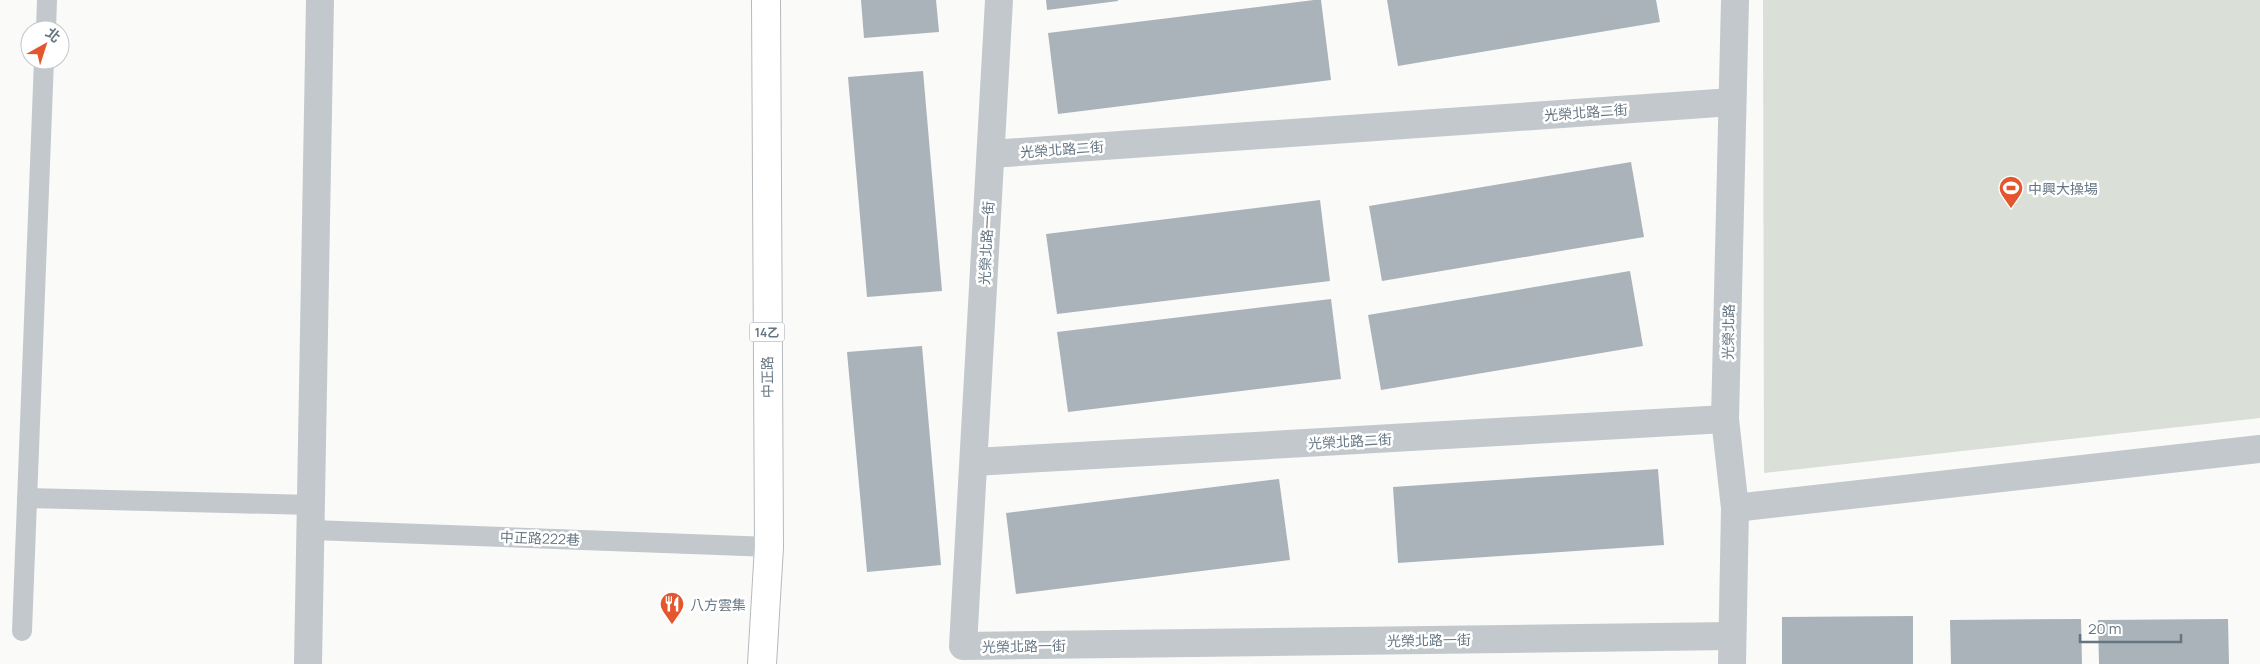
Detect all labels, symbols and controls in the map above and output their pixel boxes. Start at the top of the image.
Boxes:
north arrow [20,20,70,70]
text: 北 [42,23,65,46]
street label: 光榮北路二街 [1543,100,1629,124]
street label: 光榮北路二街 [1019,137,1105,161]
sports icon: 中興大操場 [1998,175,2024,209]
place label: 中興大操場 [2028,179,2098,198]
street label: 光榮北路一街 [974,201,998,285]
street label: 光榮北路 [1718,304,1738,360]
road number: 14乙 [750,322,784,342]
street label: 中正路 [757,356,777,398]
street label: 光榮北路二街 [1308,429,1392,453]
street label: 中正路222巷 [500,527,580,549]
restaurant icon: 八方雲集 [659,591,685,625]
place label: 八方雲集 [690,595,746,614]
scale bar [2080,612,2181,644]
text: 20 m [2088,618,2121,639]
street label: 光榮北路一街 [1387,630,1471,650]
street label: 光榮北路一街 [982,636,1066,656]

